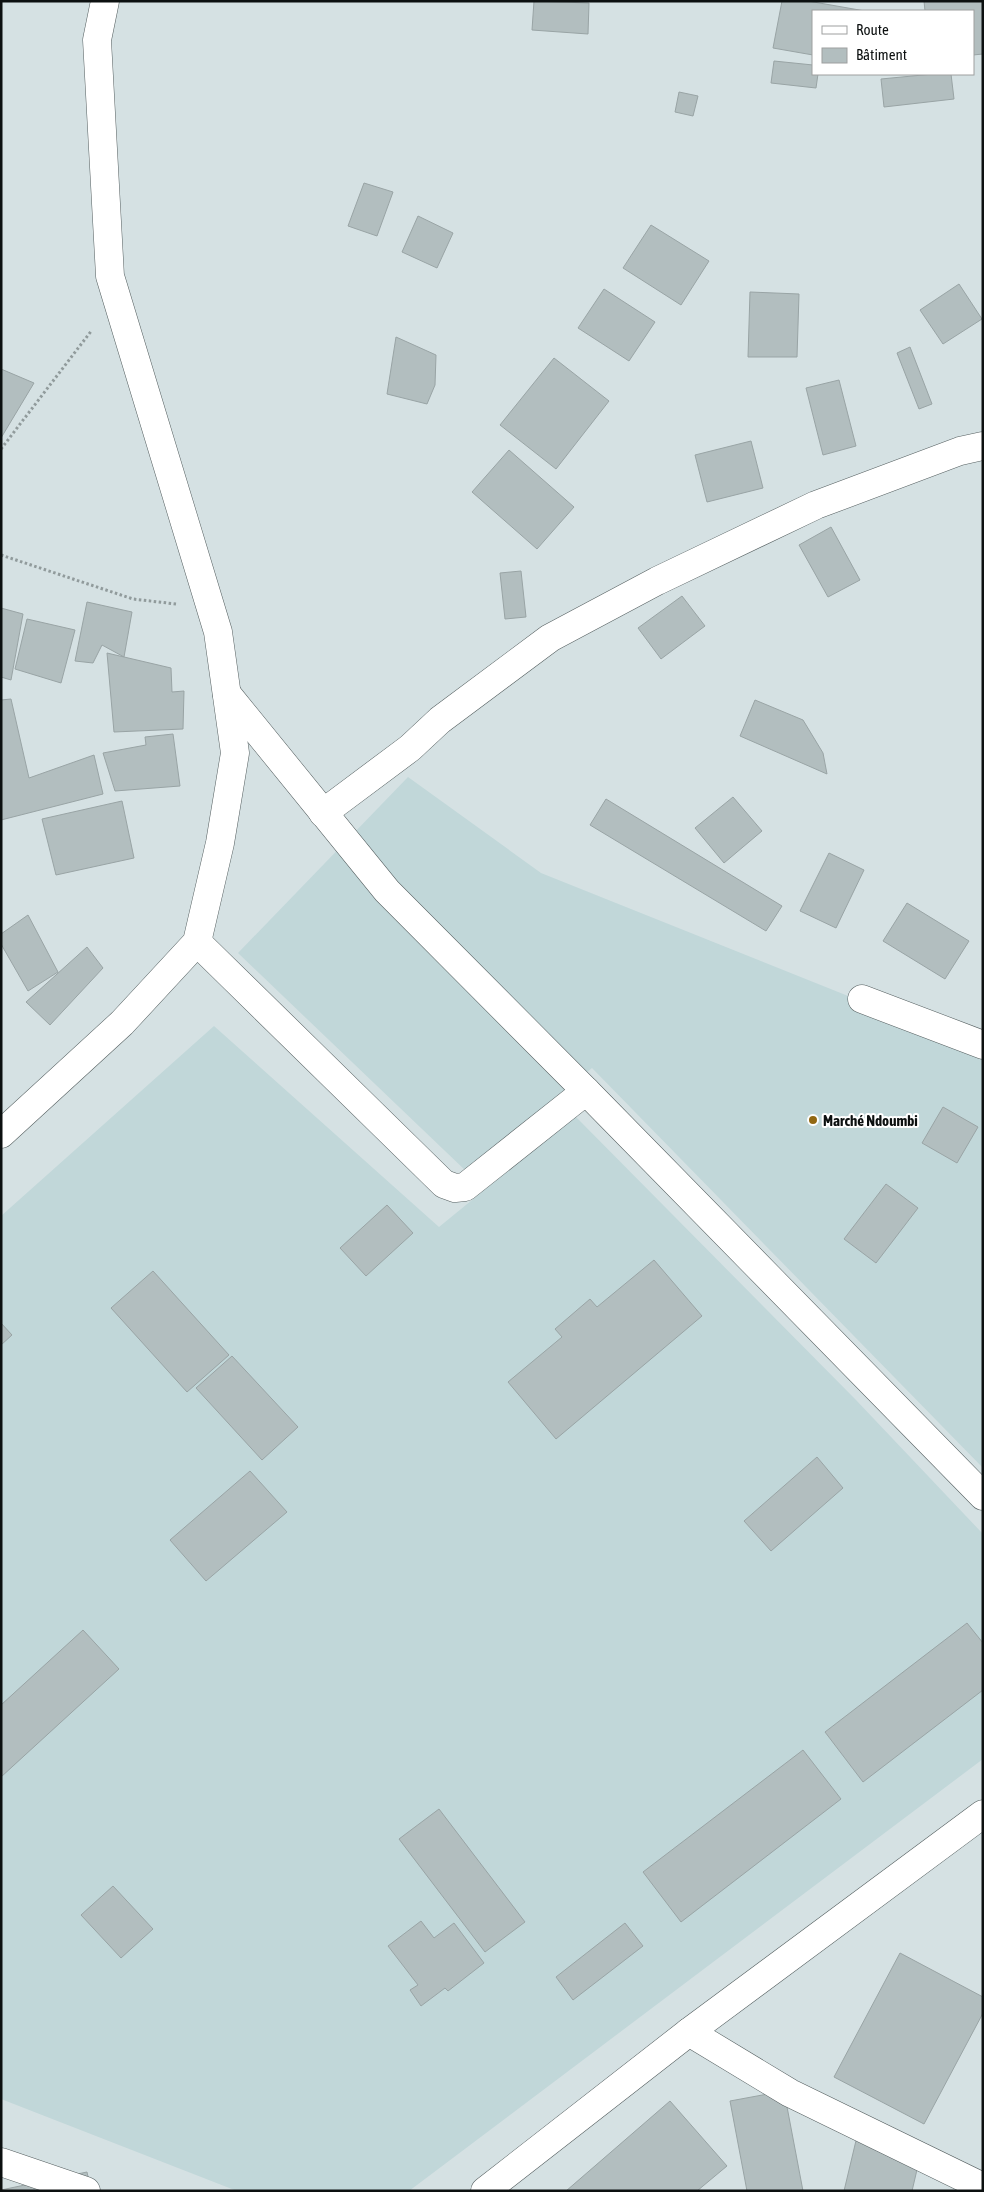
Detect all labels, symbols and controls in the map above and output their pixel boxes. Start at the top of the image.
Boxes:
legend [812,10,974,75]
text: Route [856,21,889,38]
text: Bâtiment [856,46,907,63]
place label: Marché Ndoumbi [823,1112,918,1129]
marker: Marché Ndoumbi [807,1114,819,1126]

